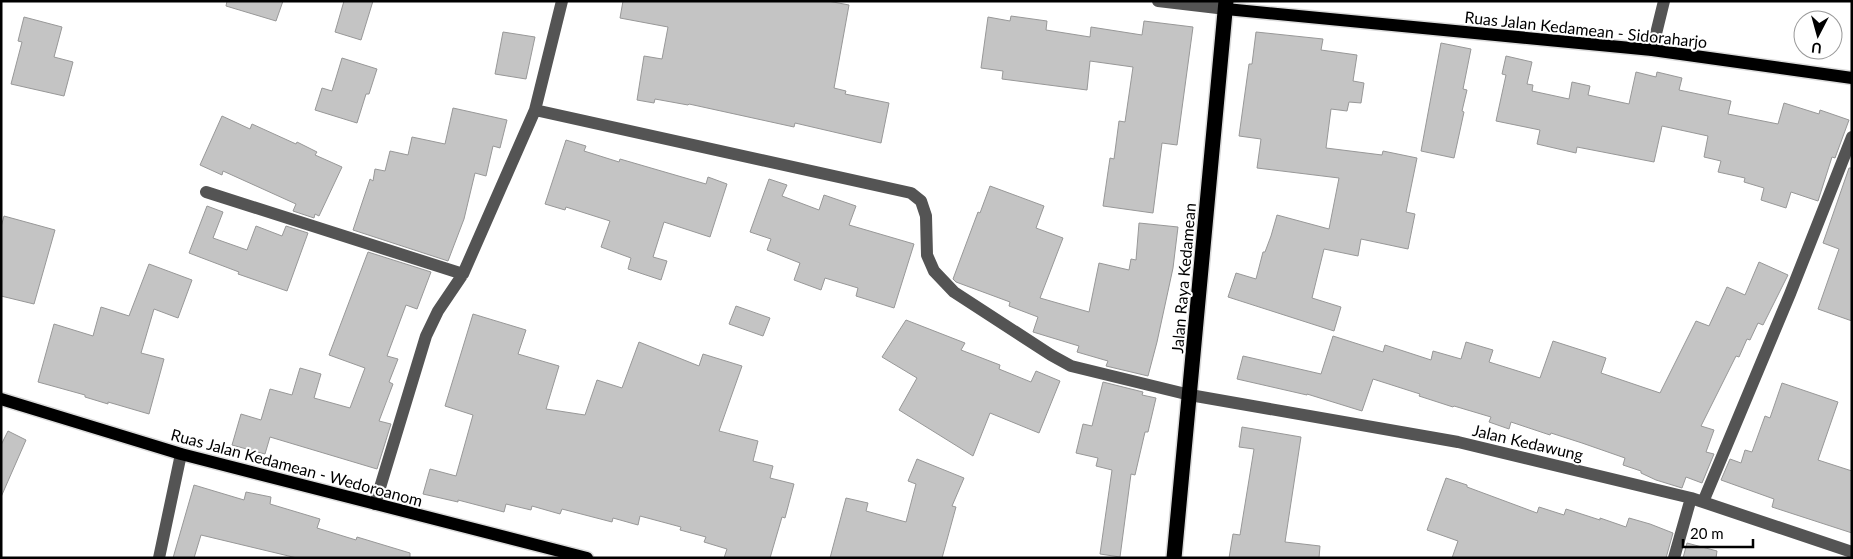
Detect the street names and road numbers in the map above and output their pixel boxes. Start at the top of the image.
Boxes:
street label: Ruas Jalan Kedamean - Sidoraharjo [1464,7,1708,51]
street label: Jalan Raya Kedamean [1167,202,1199,354]
street label: Jalan Kedawung [1471,420,1585,464]
street label: Ruas Jalan Kedamean - Wedoroanom [169,424,425,510]

